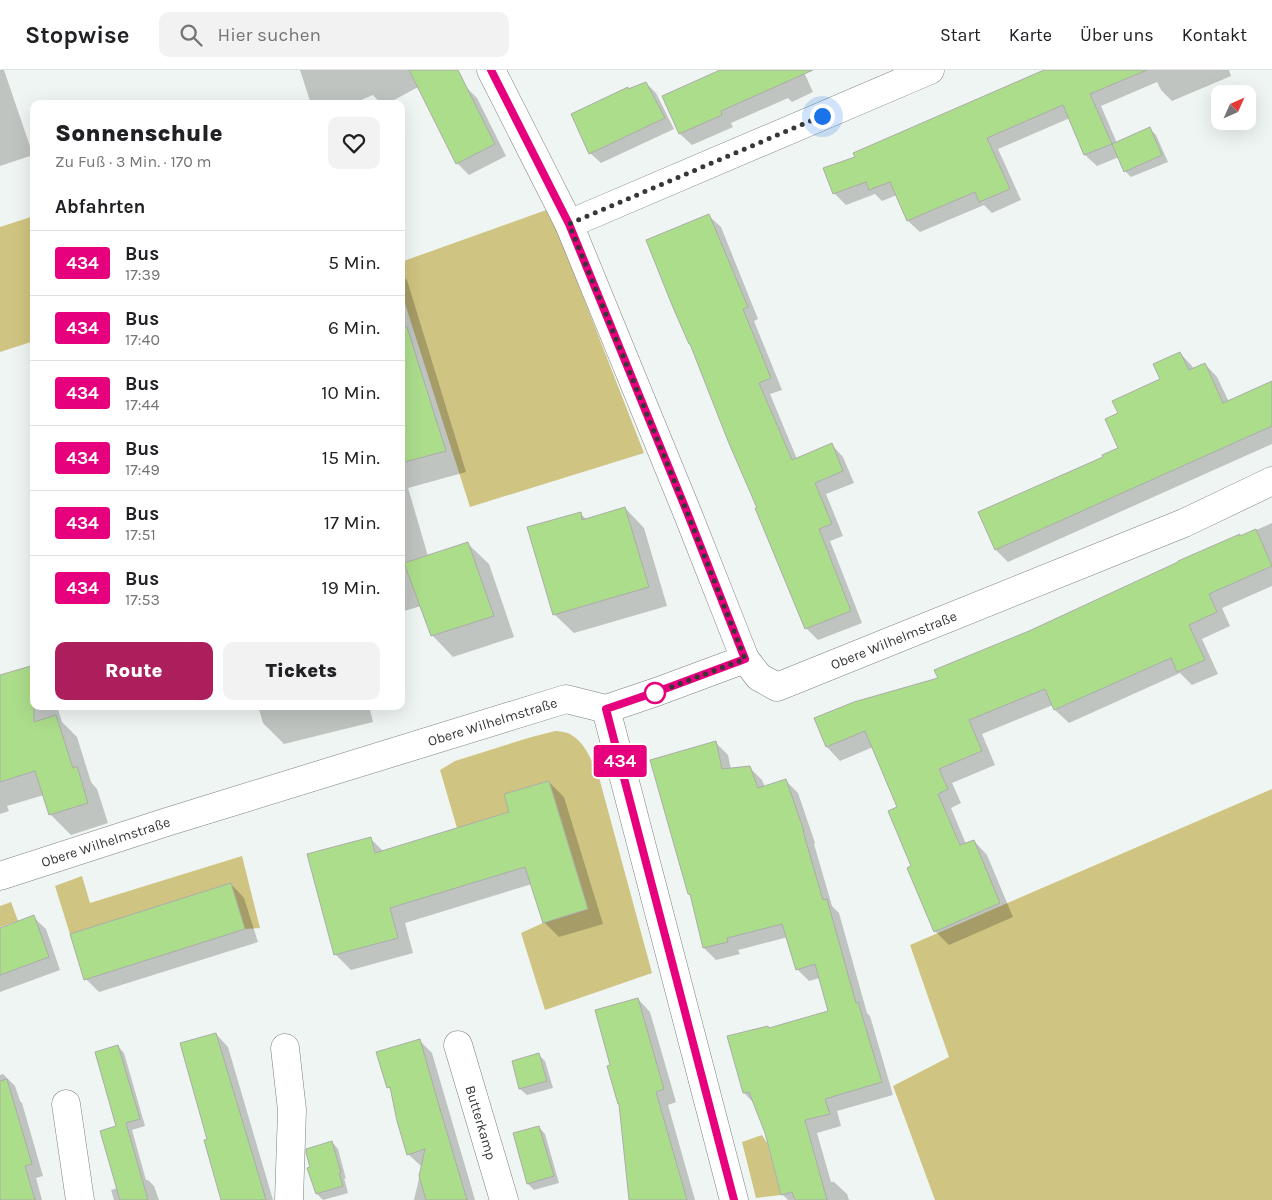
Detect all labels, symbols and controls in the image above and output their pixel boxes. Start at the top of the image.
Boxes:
search box [159,12,509,57]
text: Stopwise [25,21,129,49]
icon: search [177,21,205,49]
text: Hier suchen [217,24,321,46]
text: Start [940,24,981,46]
text: Karte [1009,24,1052,46]
text: Über uns [1080,24,1154,46]
text: Kontakt [1182,24,1247,46]
north arrow [1211,85,1256,130]
map controls [1211,85,1256,130]
your location [810,104,835,129]
button: heart [328,117,380,169]
text: Sonnenschule [55,119,223,147]
text: Zu Fuß · 3 Min. · 170 m [55,152,212,171]
text: Abfahrten [55,196,145,218]
text: Bus [125,243,159,265]
text: 434 [66,252,99,274]
text: 5 Min. [328,252,380,274]
text: 17:39 [125,265,160,284]
text: Bus [125,308,159,330]
text: 434 [66,317,99,339]
text: 6 Min. [328,317,380,339]
text: 17:40 [125,330,160,349]
text: Bus [125,373,159,395]
text: 434 [66,382,99,404]
text: 10 Min. [321,382,380,404]
text: 17:44 [125,395,159,414]
text: Bus [125,438,159,460]
text: 434 [66,447,99,469]
text: 15 Min. [322,447,380,469]
text: 17:49 [125,460,160,479]
text: Bus [125,503,159,525]
text: 434 [66,512,99,534]
text: 17 Min. [324,512,380,534]
text: 17:51 [125,525,156,544]
text: Bus [125,568,159,590]
text: 434 [66,577,99,599]
text: 19 Min. [322,577,380,599]
text: 17:53 [125,590,160,609]
street label: Obere Wilhelmstraße [828,607,959,674]
button: Route [55,642,213,700]
button: Tickets [223,642,380,700]
unlabelled marker [644,682,666,704]
street label: Obere Wilhelmstraße [426,694,559,750]
line badge: 434 [591,745,649,777]
text: 434 [604,750,636,772]
street label: Obere Wilhelmstraße [39,813,172,871]
street label: Butterkamp [461,1084,500,1162]

